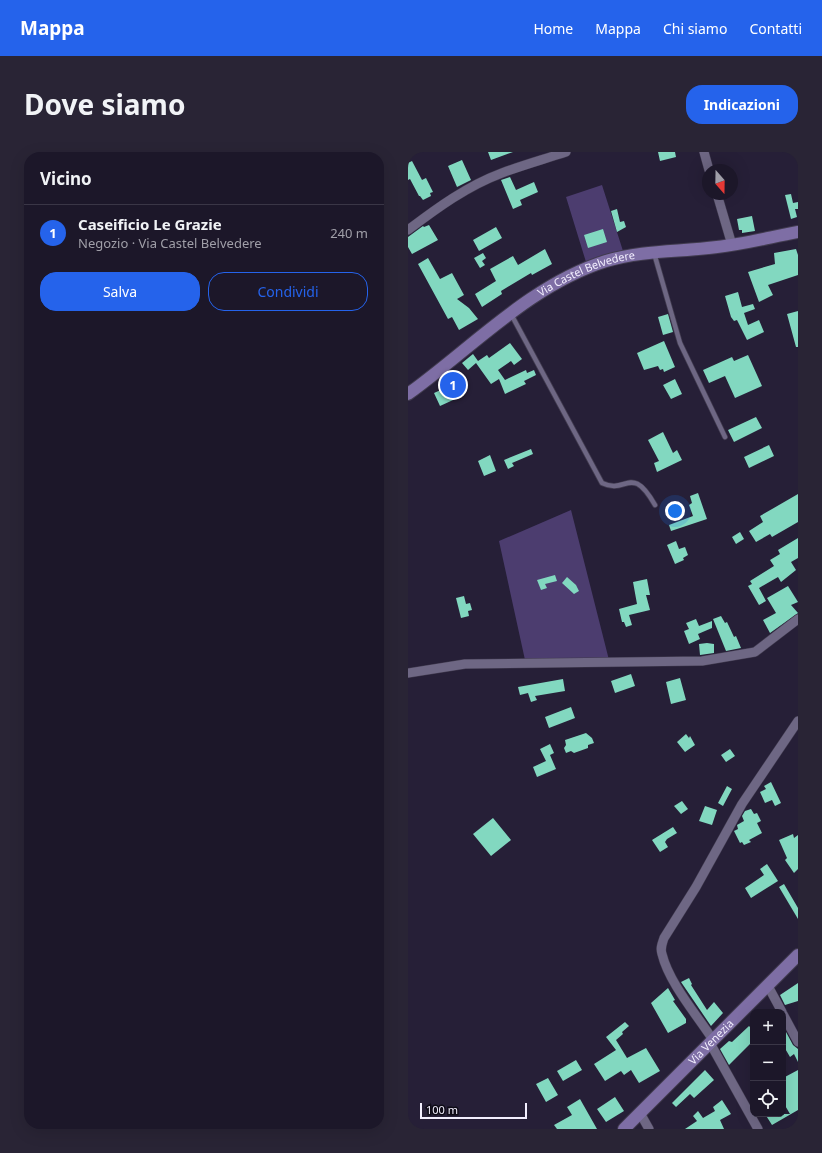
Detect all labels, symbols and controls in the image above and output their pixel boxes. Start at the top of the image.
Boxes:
text: Mappa [20,15,85,41]
text: Home [533,19,573,38]
text: Mappa [595,19,641,38]
text: Chi siamo [663,19,727,38]
text: Contatti [749,19,802,38]
text: Dove siamo [24,85,185,123]
button: Indicazioni [686,85,798,124]
north arrow [702,164,738,200]
text: Vicino [40,167,92,190]
text: Caseificio Le Grazie [78,214,222,234]
text: 1 [49,224,57,242]
text: 240 m [330,224,368,242]
text: Negozio · Via Castel Belvedere [78,234,262,252]
street label: Via Castel Belvedere [534,247,636,300]
button: Salva [40,272,200,311]
button: Condividi [208,272,368,311]
pin: 1 [440,370,466,400]
your location [665,501,685,521]
map controls [750,1009,786,1117]
button: + [750,1009,786,1045]
street label: Via Venezia [685,1016,737,1068]
button: − [750,1045,786,1081]
button: locate [750,1081,786,1117]
scale bar [420,1101,527,1120]
text: 100 m [426,1102,458,1117]

